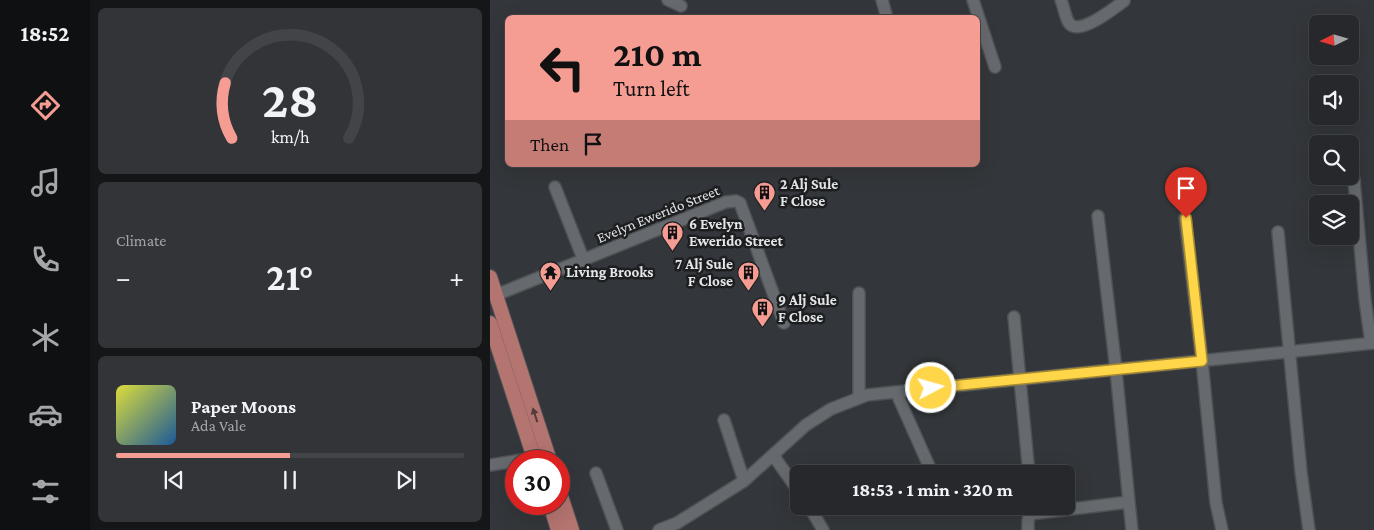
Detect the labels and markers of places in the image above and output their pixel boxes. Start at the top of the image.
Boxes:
pin [1165,167,1207,218]
place label: 2 Alj Sule F Close [780,176,838,209]
building icon: 2 Alj Sule F Close [752,181,776,212]
place label: 6 Evelyn Ewerido Street [689,216,784,249]
building icon: 6 Evelyn Ewerido Street [661,221,685,252]
place label: 7 Alj Sule F Close [675,256,733,289]
temple icon: Living Brooks [538,260,562,291]
building icon: 7 Alj Sule F Close [737,261,761,292]
place label: Living Brooks [566,264,653,280]
place label: 9 Alj Sule F Close [778,292,837,325]
building icon: 9 Alj Sule F Close [750,297,774,328]

